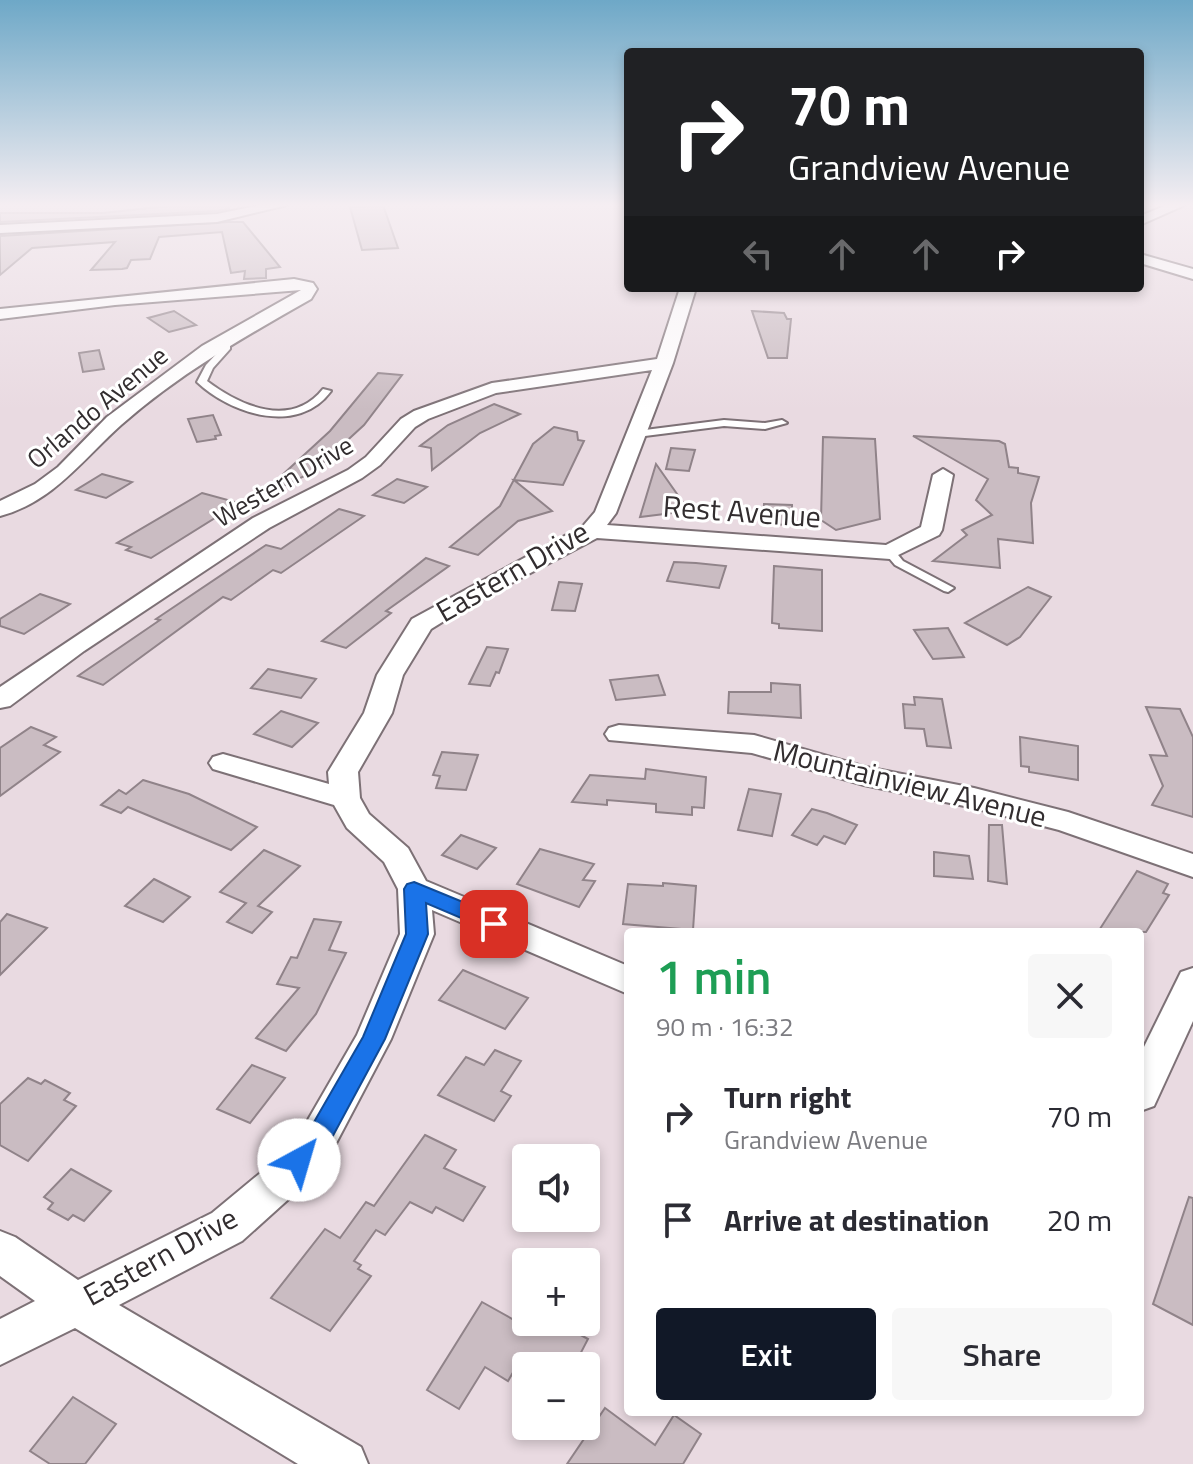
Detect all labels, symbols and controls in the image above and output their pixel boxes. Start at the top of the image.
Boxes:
text: 70 m [788,62,910,147]
icon: right [656,80,760,184]
text: Grandview Avenue [788,139,1070,194]
icon: left [736,232,780,276]
icon: ahead [820,232,864,276]
icon: ahead [904,232,948,276]
icon: right [988,232,1032,276]
street label: Orlando Avenue [18,336,176,478]
street label: Western Drive [206,425,360,537]
street label: Rest Avenue [661,483,823,539]
street label: Eastern Drive [427,509,597,633]
street label: Mountainview Avenue [768,727,1052,839]
pin [460,890,528,958]
icon: arrive [472,902,516,946]
text: 1 min [656,940,771,1013]
button: close [1028,954,1112,1038]
text: 90 m · 16:32 [656,1007,794,1046]
text: Turn right [724,1074,852,1120]
text: 70 m [1047,1093,1112,1139]
icon: right [656,1094,700,1138]
position arrow [257,1118,341,1202]
text: Grandview Avenue [724,1120,928,1159]
map controls [512,1144,600,1440]
button: sound [512,1144,600,1232]
street label: Eastern Drive [75,1195,245,1317]
text: Arrive at destination [724,1197,989,1243]
text: 20 m [1047,1197,1112,1243]
icon: arrive [656,1198,700,1242]
button: + [512,1248,600,1336]
button: Exit [656,1308,876,1400]
button: Share [892,1308,1112,1400]
button: − [512,1352,600,1440]

